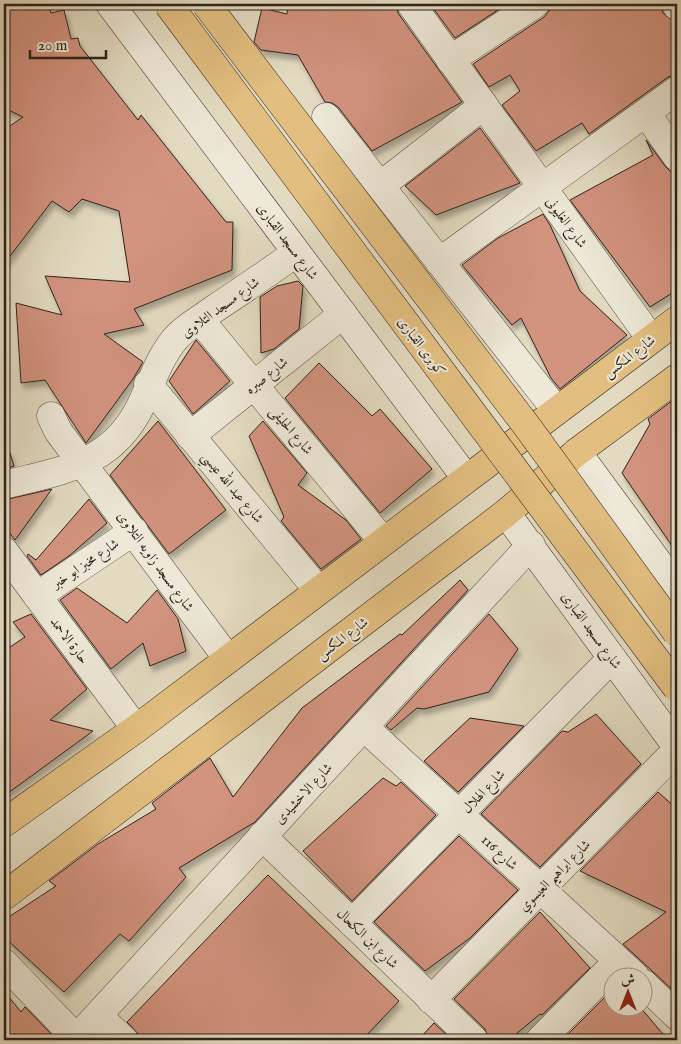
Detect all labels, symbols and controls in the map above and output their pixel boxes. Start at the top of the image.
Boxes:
scale bar [30,28,106,60]
text: 20 m [38,36,68,55]
street label: شارع الغليونى [540,193,591,253]
street label: شارع مسجد القبارى [251,200,322,285]
street label: شارع مسجد التلاوى [178,273,265,344]
street label: كوبرى القبارى [393,314,449,380]
street label: شارع المكس [600,331,660,384]
street label: شارع صبره [242,353,293,400]
street label: شارع الحليفى [264,403,317,460]
street label: شارع عبد الله عيسي [194,446,270,530]
street label: شارع مسجد زاويه التلاوى [111,508,198,617]
street label: شارع مخبز ابو خبر [47,535,124,596]
street label: شارع مسجد القبارى [555,588,625,674]
street label: حارة الاحمد [46,613,93,668]
street label: شارع المكس [313,613,373,666]
street label: شارع الاخشيدى [271,759,338,829]
street label: شارع الهلال [458,766,511,819]
street label: شارع 116 [476,831,521,876]
street label: شارع ابراهيم العيسوي [515,836,597,918]
street label: شارع ابن الكحال [331,905,402,974]
north arrow [604,966,654,1016]
text: ش [621,971,635,989]

